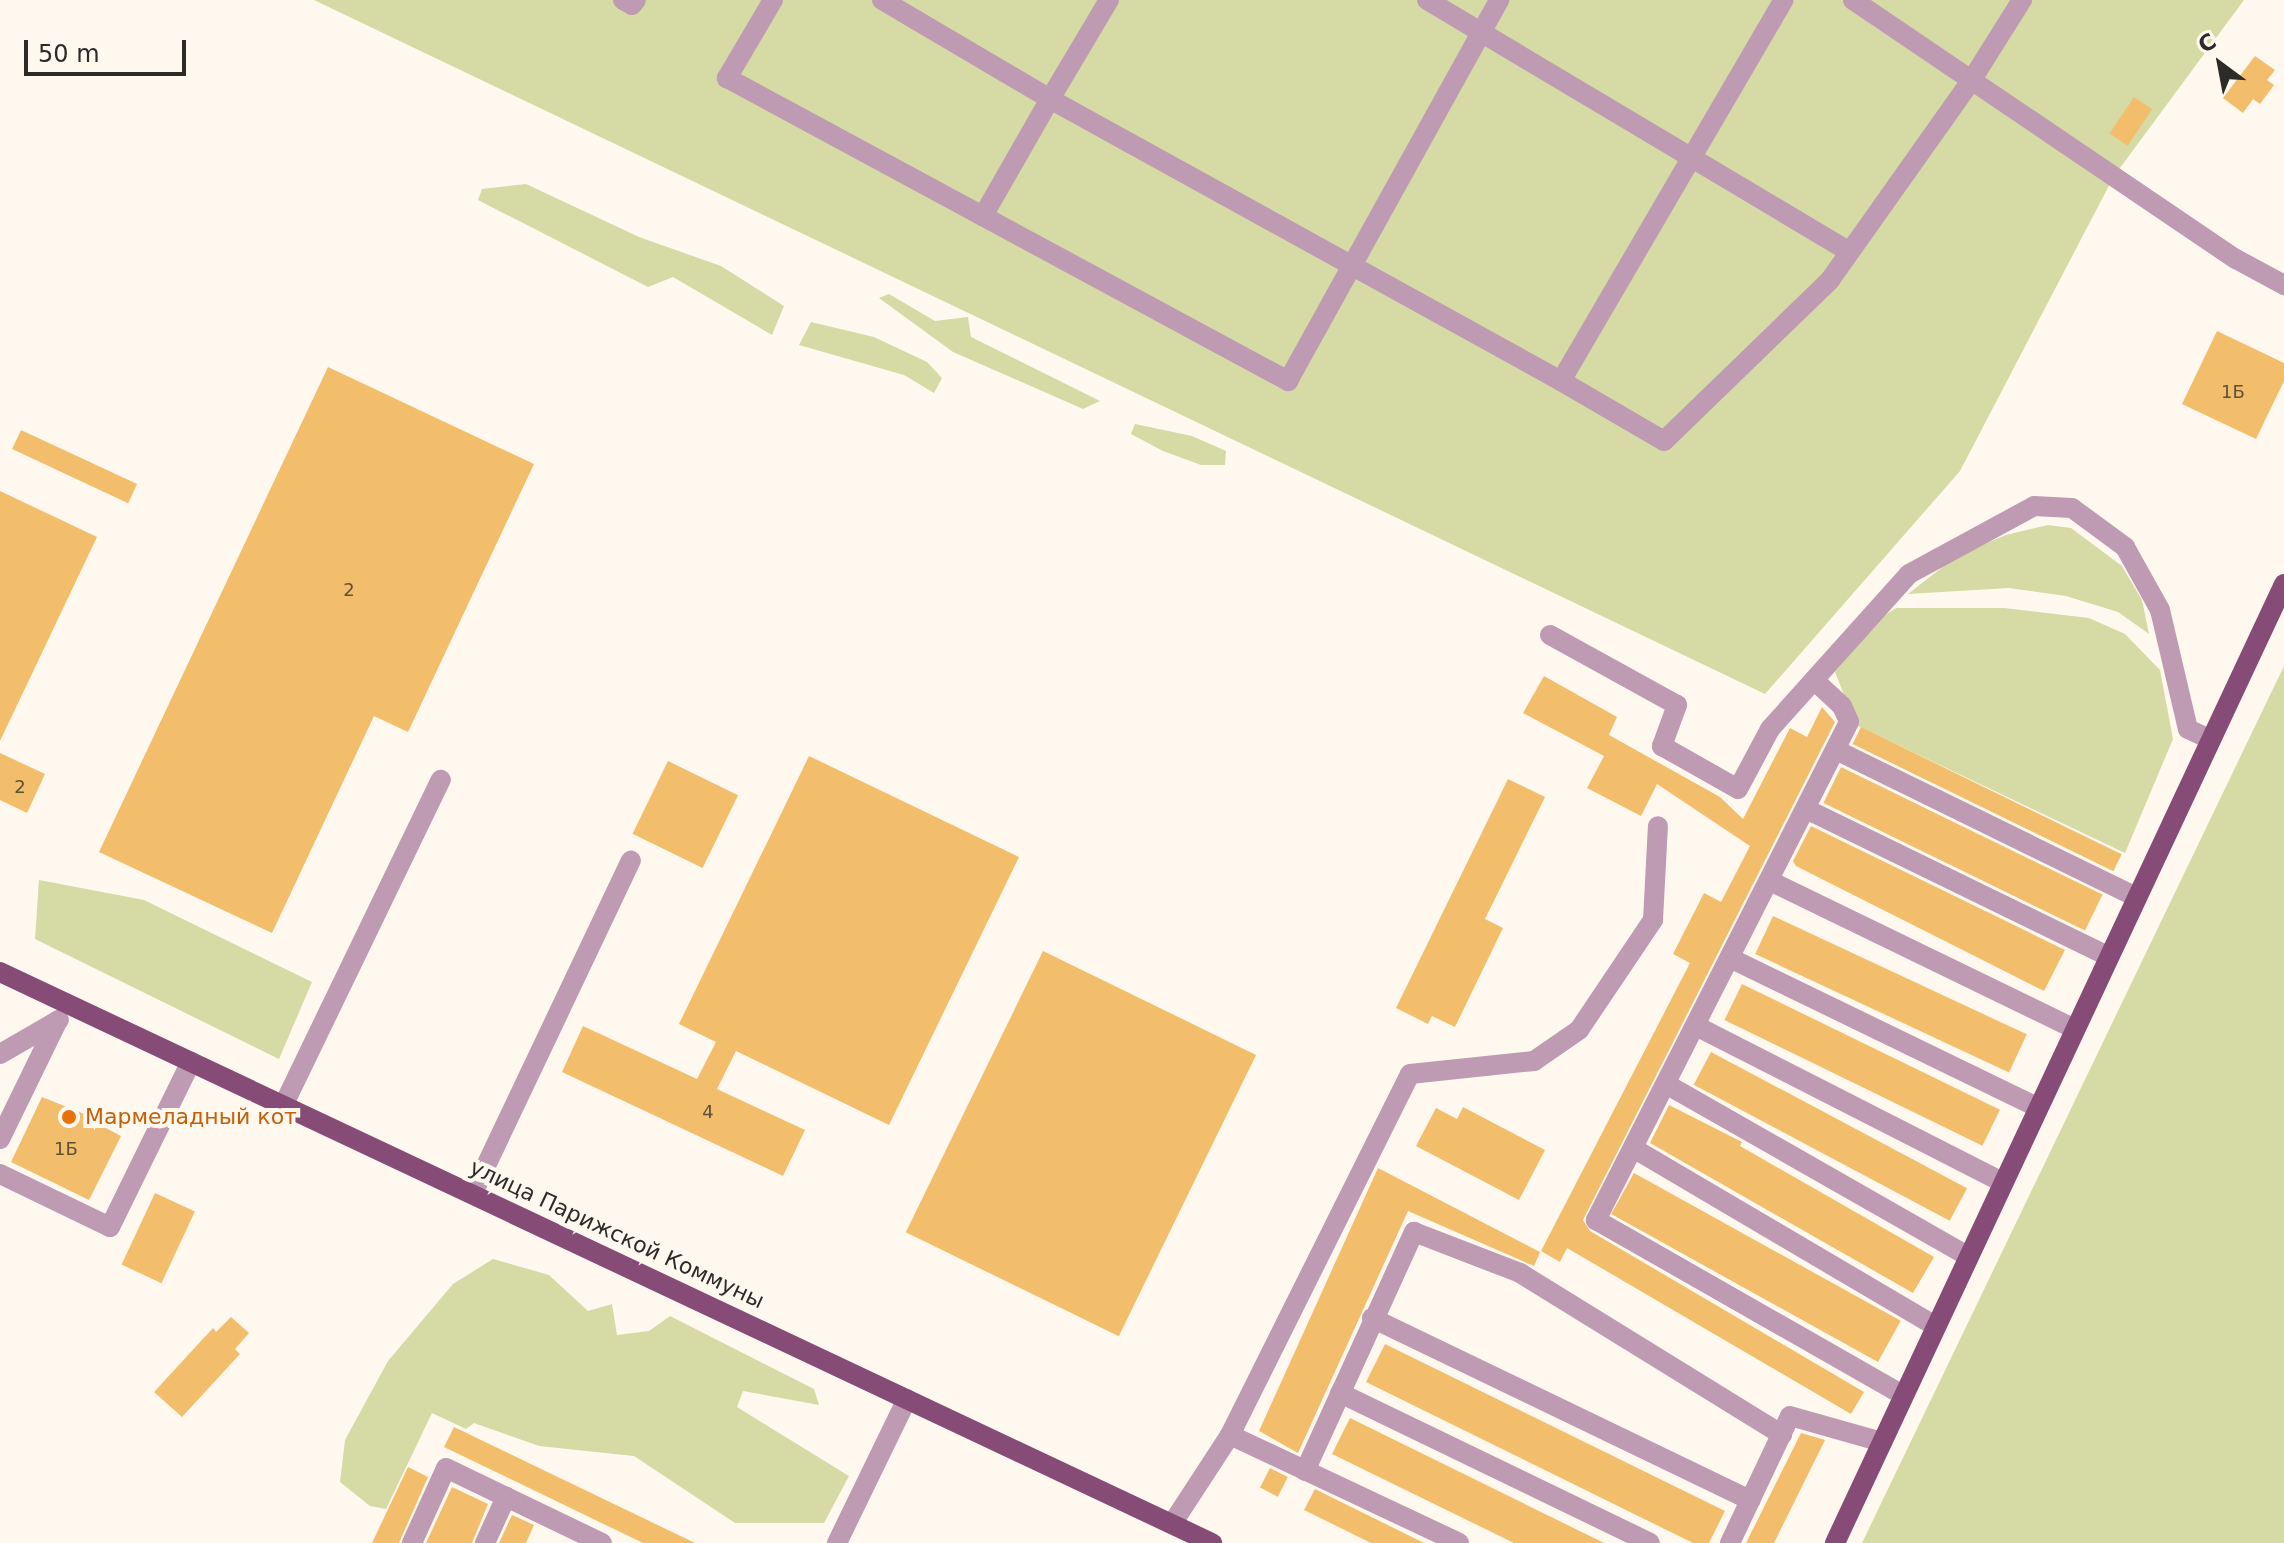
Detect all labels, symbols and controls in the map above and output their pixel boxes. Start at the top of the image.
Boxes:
scale bar [28,24,190,74]
north arrow [2180,24,2260,104]
text: С [2194,28,2220,58]
text: 50 m [38,40,100,68]
house number: 1Б [2221,381,2245,403]
house number: 2 [343,579,355,601]
house number: 2 [14,776,26,798]
house number: 4 [702,1101,714,1123]
place label: Мармеладный кот [85,1104,297,1130]
marker: Мармеладный кот [60,1108,78,1126]
house number: 1Б [54,1138,78,1160]
street label: улица Парижской Коммуны [465,1154,769,1314]

